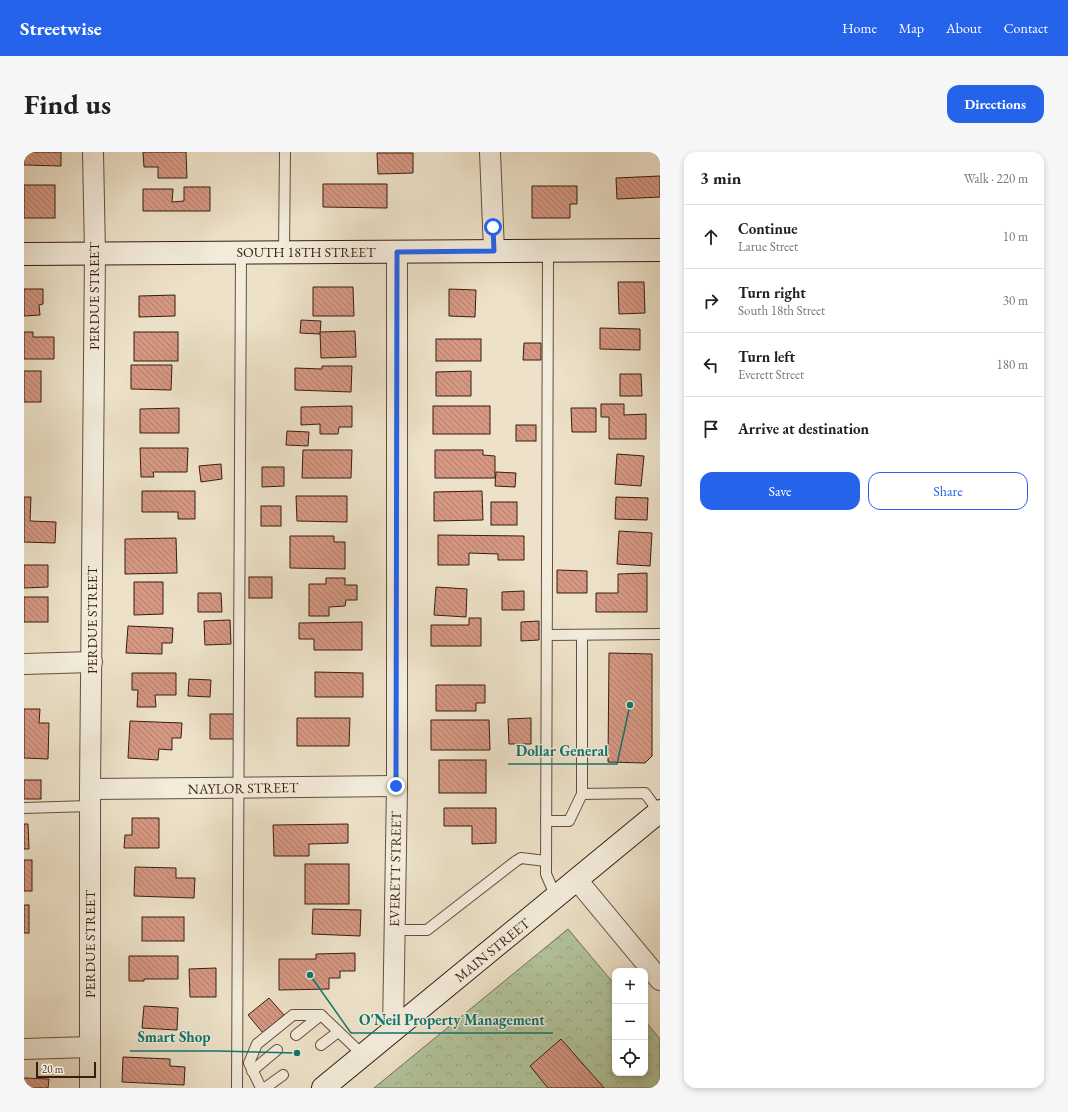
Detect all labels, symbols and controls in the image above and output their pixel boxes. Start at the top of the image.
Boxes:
text: Streetwise [20,16,102,41]
text: Home [842,19,877,37]
text: Map [899,19,924,37]
text: About [946,19,982,37]
text: Contact [1004,19,1048,37]
button: Directions [947,85,1044,123]
text: Find us [24,86,111,122]
text: 3 min [700,167,741,189]
text: Walk · 220 m [964,170,1028,187]
route start [484,218,502,236]
text: Continue [738,219,798,238]
icon: ahead [700,226,722,248]
text: 10 m [1003,228,1028,245]
text: Larue Street [738,238,798,255]
street label: PERDUE STREET [85,241,103,350]
street label: SOUTH 18TH STREET [236,243,376,261]
text: Turn right [738,283,806,302]
icon: right [700,290,722,312]
text: 30 m [1003,292,1028,309]
text: South 18th Street [738,302,825,319]
text: Turn left [738,347,795,366]
icon: left [700,354,722,376]
text: 180 m [997,356,1028,373]
text: Everett Street [738,366,804,383]
icon: arrive [700,418,722,440]
text: Arrive at destination [738,419,869,438]
button: Save [700,472,860,510]
button: Share [868,472,1028,510]
street label: PERDUE STREET [83,565,101,674]
callout: Dollar General [508,737,617,764]
text: Dollar General [516,741,609,760]
route end [387,777,405,795]
street label: NAYLOR STREET [188,778,299,798]
street label: EVERETT STREET [385,810,405,927]
street label: PERDUE STREET [81,889,99,998]
street label: MAIN STREET [451,914,534,986]
map controls [612,968,648,1076]
button: + [612,968,648,1004]
button: − [612,1004,648,1040]
callout: O'Neil Property Management [351,1006,553,1033]
text: O'Neil Property Management [359,1010,545,1029]
callout: Smart Shop [130,1024,219,1051]
text: Smart Shop [137,1027,211,1046]
button: locate [612,1040,648,1076]
scale bar [36,1060,96,1079]
text: 20 m [42,1062,63,1076]

